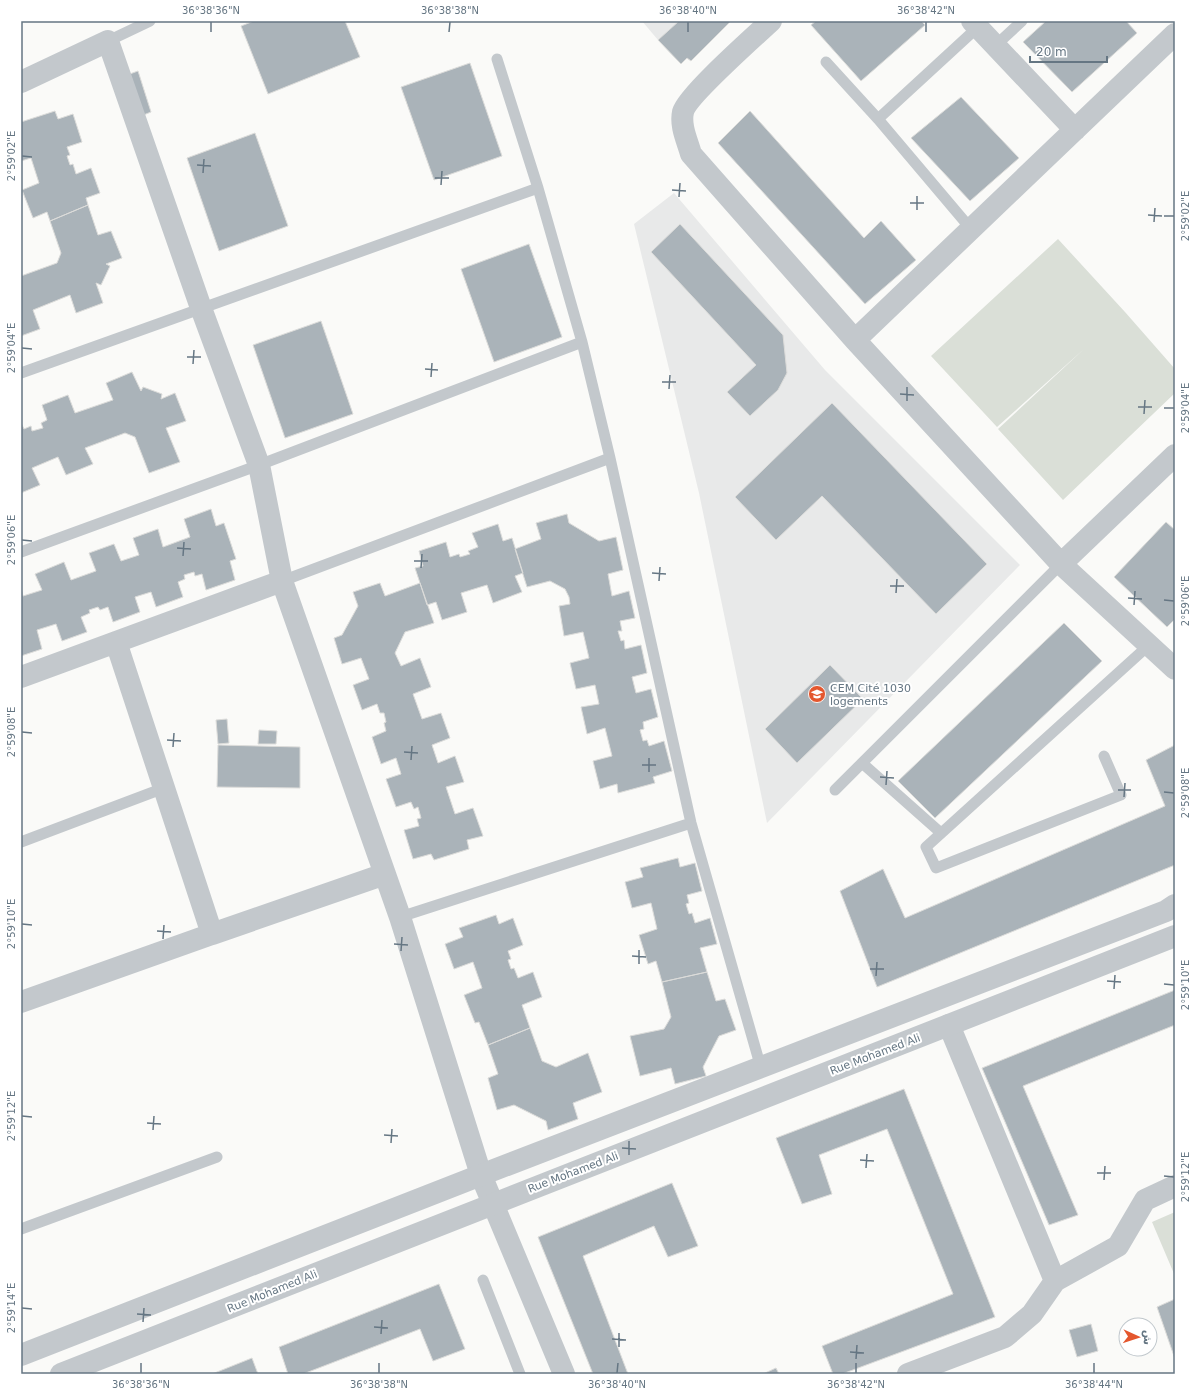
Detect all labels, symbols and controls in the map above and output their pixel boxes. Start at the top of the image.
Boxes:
text: 36°38'36"N [182,5,240,16]
text: 36°38'38"N [421,5,479,16]
text: 36°38'40"N [659,5,717,16]
text: 36°38'42"N [897,5,955,16]
scale bar [1030,38,1107,64]
text: 20 m [1036,45,1067,59]
text: 2°59'02"E [6,131,17,181]
text: 2°59'02"E [1180,191,1191,241]
text: 2°59'04"E [6,323,17,373]
text: 2°59'04"E [1180,383,1191,433]
text: 2°59'06"E [6,515,17,565]
text: 2°59'06"E [1180,576,1191,626]
place label: CEM Cité 1030 logements [830,682,911,708]
school or university icon: CEM Cité 1030 logements [807,684,827,704]
text: 2°59'08"E [6,707,17,757]
text: 2°59'08"E [1180,768,1191,818]
text: 2°59'10"E [6,899,17,949]
text: 2°59'10"E [1180,960,1191,1010]
street label: Rue Mohamed Ali [828,1031,922,1078]
text: 2°59'12"E [6,1091,17,1141]
street label: Rue Mohamed Ali [526,1149,620,1196]
text: 2°59'12"E [1180,1152,1191,1202]
street label: Rue Mohamed Ali [225,1267,319,1315]
text: 2°59'14"E [6,1283,17,1333]
north arrow [1118,1317,1158,1357]
text: ش [1141,1330,1154,1345]
text: 36°38'36"N [112,1379,170,1390]
text: 36°38'38"N [350,1379,408,1390]
text: 36°38'40"N [588,1379,646,1390]
text: 36°38'42"N [827,1379,885,1390]
text: 36°38'44"N [1065,1379,1123,1390]

